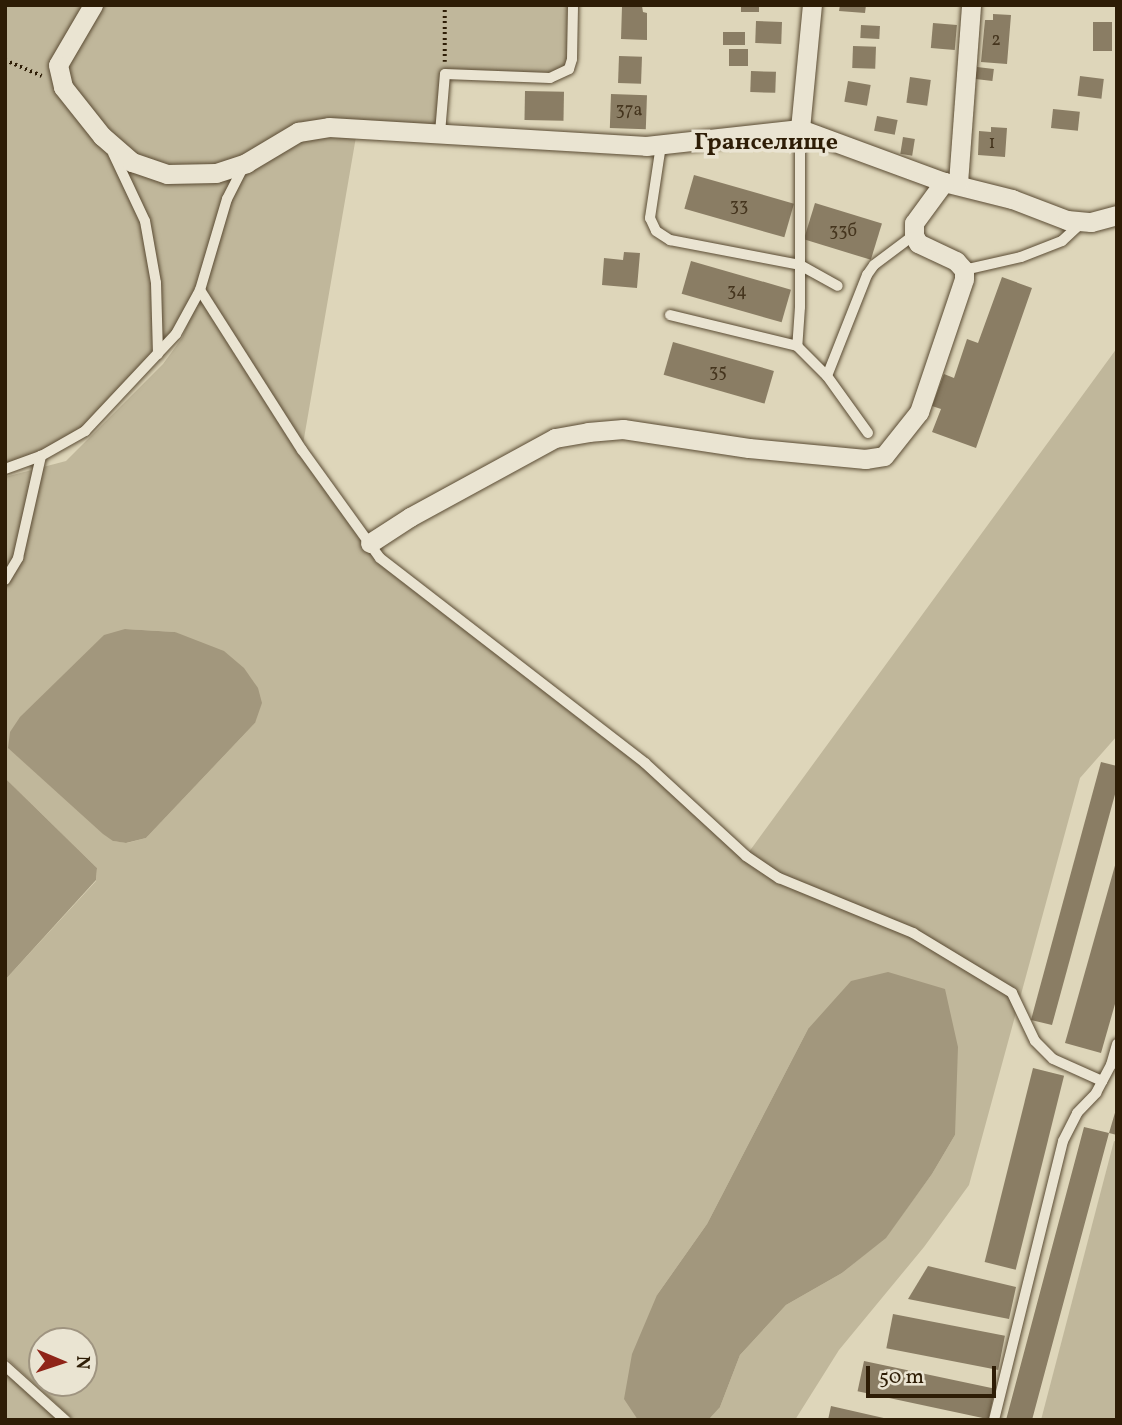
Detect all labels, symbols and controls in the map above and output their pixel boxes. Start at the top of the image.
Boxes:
house number: 2 [991,30,1001,52]
house number: 37а [616,100,642,122]
district label: Гранселище [694,130,838,158]
house number: 1 [989,133,995,155]
house number: 33 [730,196,748,218]
house number: 33б [829,221,857,243]
house number: 34 [727,281,747,303]
house number: 35 [709,362,727,384]
north arrow [28,1327,98,1397]
scale bar [870,1352,1000,1396]
text: N [69,1355,95,1370]
text: 50 m [879,1363,924,1392]

